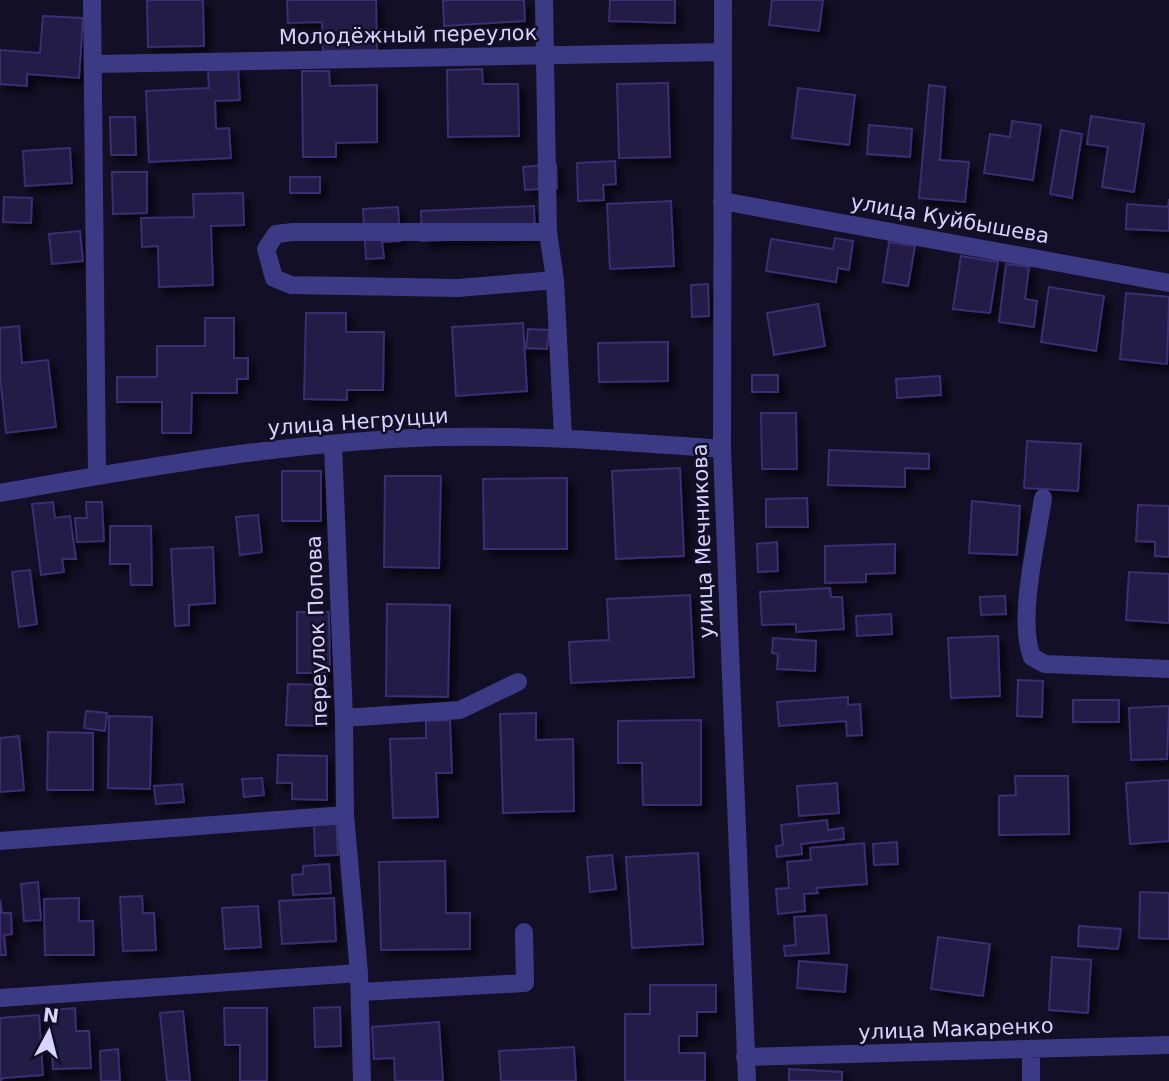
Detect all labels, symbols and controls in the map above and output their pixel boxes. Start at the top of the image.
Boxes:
street label: Молодёжный переулок [279,21,537,49]
street label: улица Куйбышева [849,190,1051,248]
street label: улица Негруцци [267,404,449,440]
street label: улица Мечникова [688,443,718,639]
street label: переулок Попова [302,535,332,727]
north arrow [14,997,84,1067]
text: N [42,1003,60,1027]
street label: улица Макаренко [858,1014,1054,1044]

